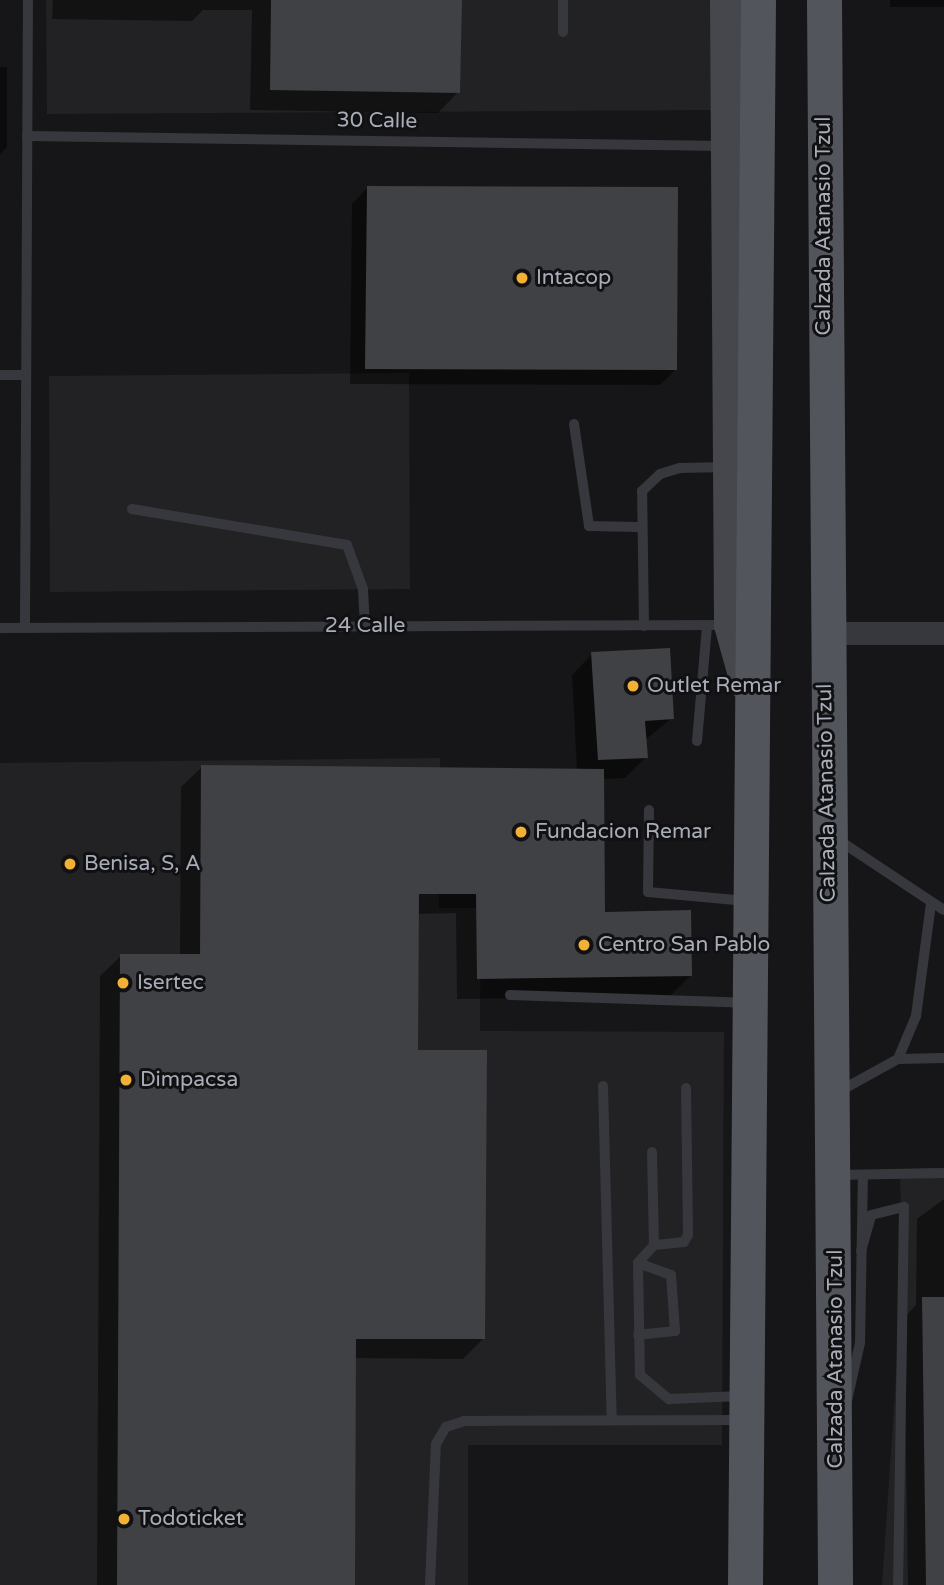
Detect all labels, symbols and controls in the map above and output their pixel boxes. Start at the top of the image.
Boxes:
street label: 30 Calle [336,108,418,134]
street label: Calzada Atanasio Tzul [811,117,837,335]
place label: Intacop [536,265,611,291]
marker: Intacop [514,270,530,286]
street label: 24 Calle [325,613,405,639]
place label: Outlet Remar [647,673,781,699]
marker: Outlet Remar [625,678,641,694]
street label: Calzada Atanasio Tzul [812,683,842,903]
place label: Fundacion Remar [535,819,711,845]
marker: Fundacion Remar [513,824,529,840]
place label: Benisa, S, A [84,851,201,877]
marker: Benisa, S, A [62,856,78,872]
place label: Centro San Pablo [598,932,770,958]
marker: Centro San Pablo [576,937,592,953]
place label: Isertec [137,970,204,996]
marker: Isertec [115,975,131,991]
place label: Dimpacsa [140,1067,238,1093]
marker: Dimpacsa [118,1072,134,1088]
street label: Calzada Atanasio Tzul [823,1250,849,1468]
place label: Todoticket [138,1506,244,1532]
marker: Todoticket [116,1511,132,1527]

